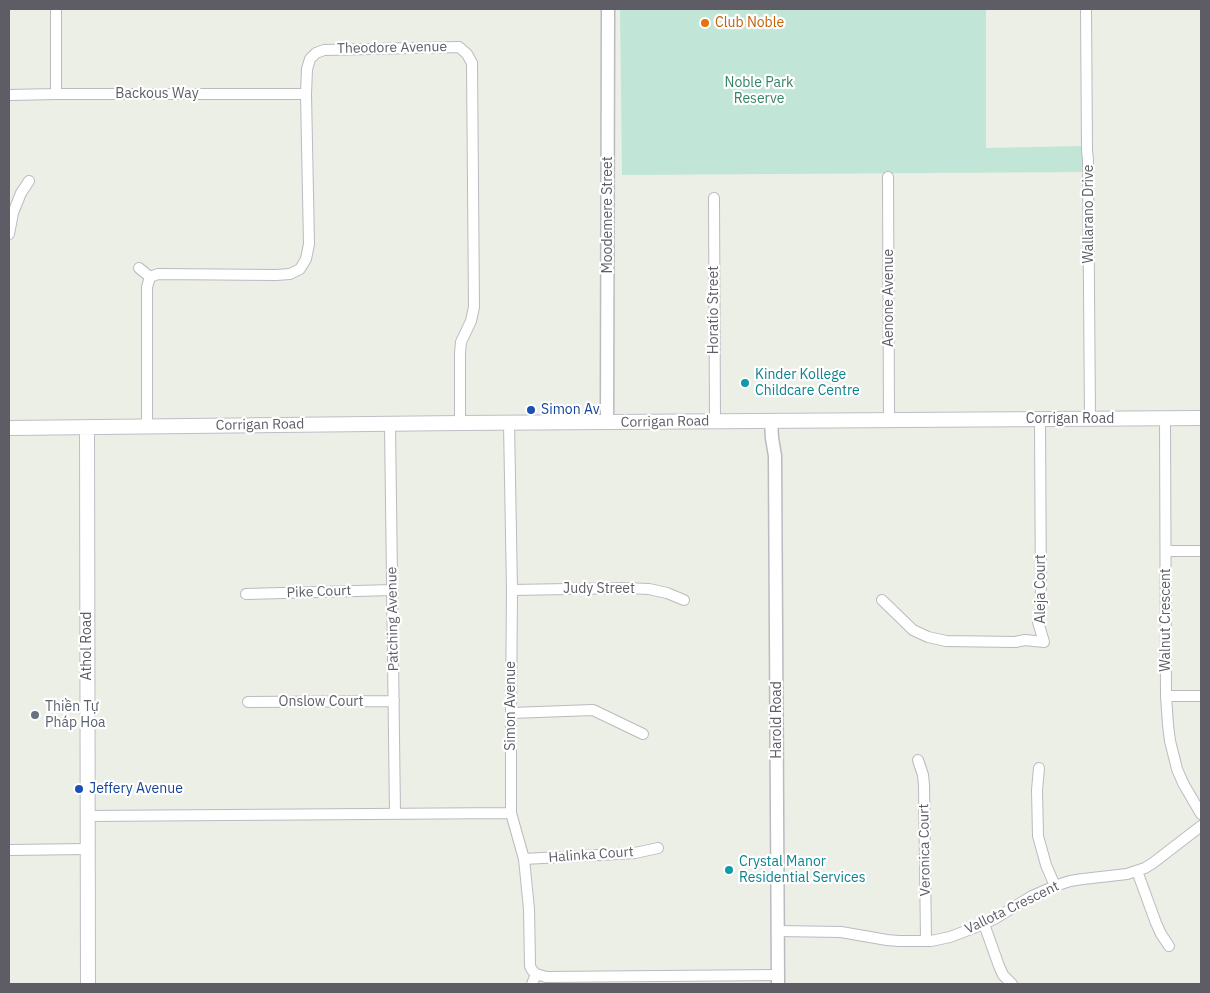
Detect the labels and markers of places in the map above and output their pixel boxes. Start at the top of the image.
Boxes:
place label: Club Noble [715,15,784,31]
marker: Club Noble [699,17,711,29]
place label: Kinder Kollege Childcare Centre [755,367,860,400]
marker: Kinder Kollege Childcare Centre [739,377,751,389]
place label: Simon Av [541,402,600,418]
marker: Simon Av [525,404,537,416]
place label: Thiền Tự Pháp Hoa [45,699,106,732]
marker: Thiền Tự Pháp Hoa [29,709,41,721]
place label: Jeffery Avenue [89,781,183,797]
marker: Jeffery Avenue [73,783,85,795]
place label: Crystal Manor Residential Services [739,854,865,886]
marker: Crystal Manor Residential Services [723,864,735,876]

